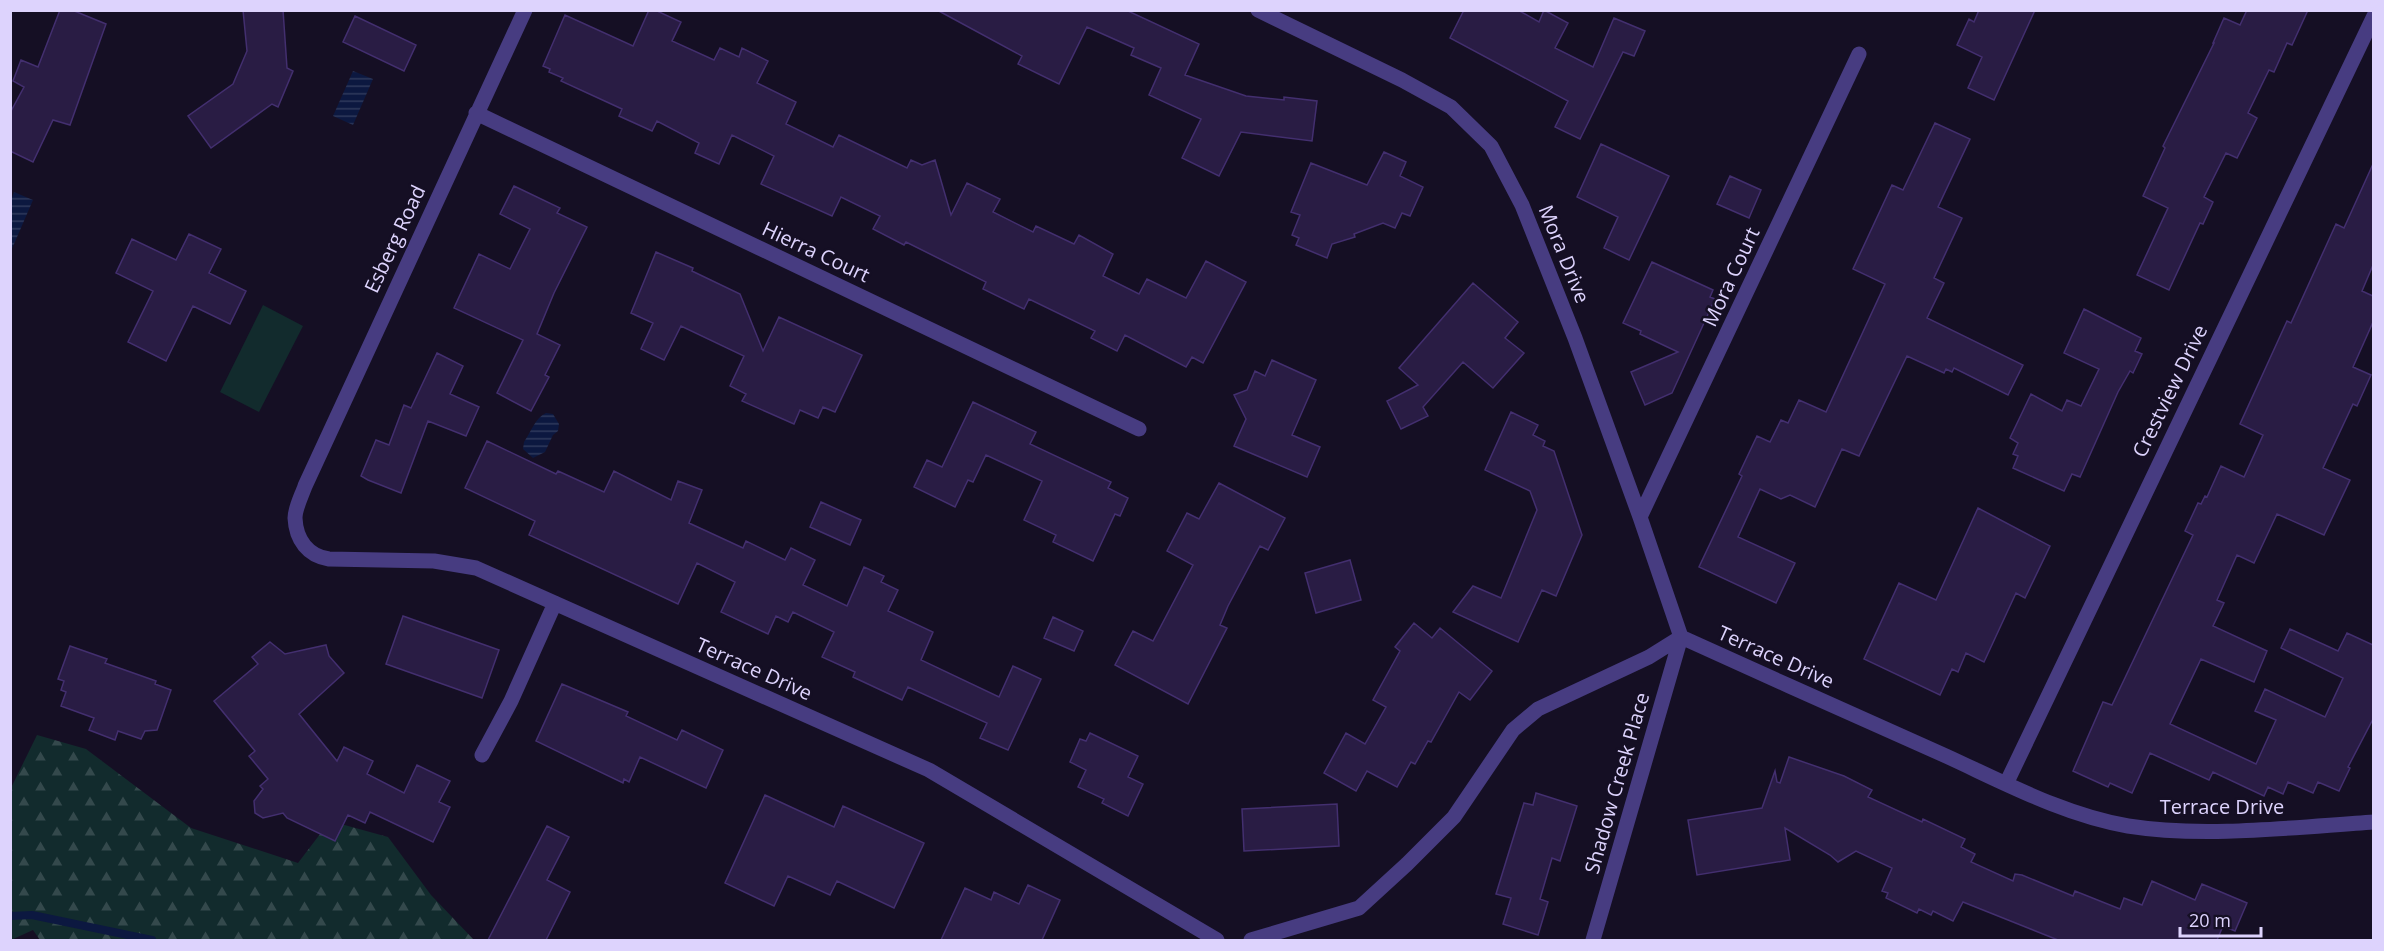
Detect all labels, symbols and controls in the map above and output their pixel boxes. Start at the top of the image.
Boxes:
street label: Esberg Road [358,180,431,297]
street label: Mora Drive [1533,201,1596,307]
street label: Hierra Court [758,215,874,288]
street label: Mora Court [1696,223,1765,331]
street label: Crestview Drive [2126,320,2213,462]
street label: Terrace Drive [1714,619,1839,694]
street label: Terrace Drive [692,631,817,706]
street label: Shadow Creek Place [1578,689,1655,877]
street label: Terrace Drive [2160,793,2284,820]
scale bar [2180,900,2261,938]
text: 20 m [2189,908,2231,932]

